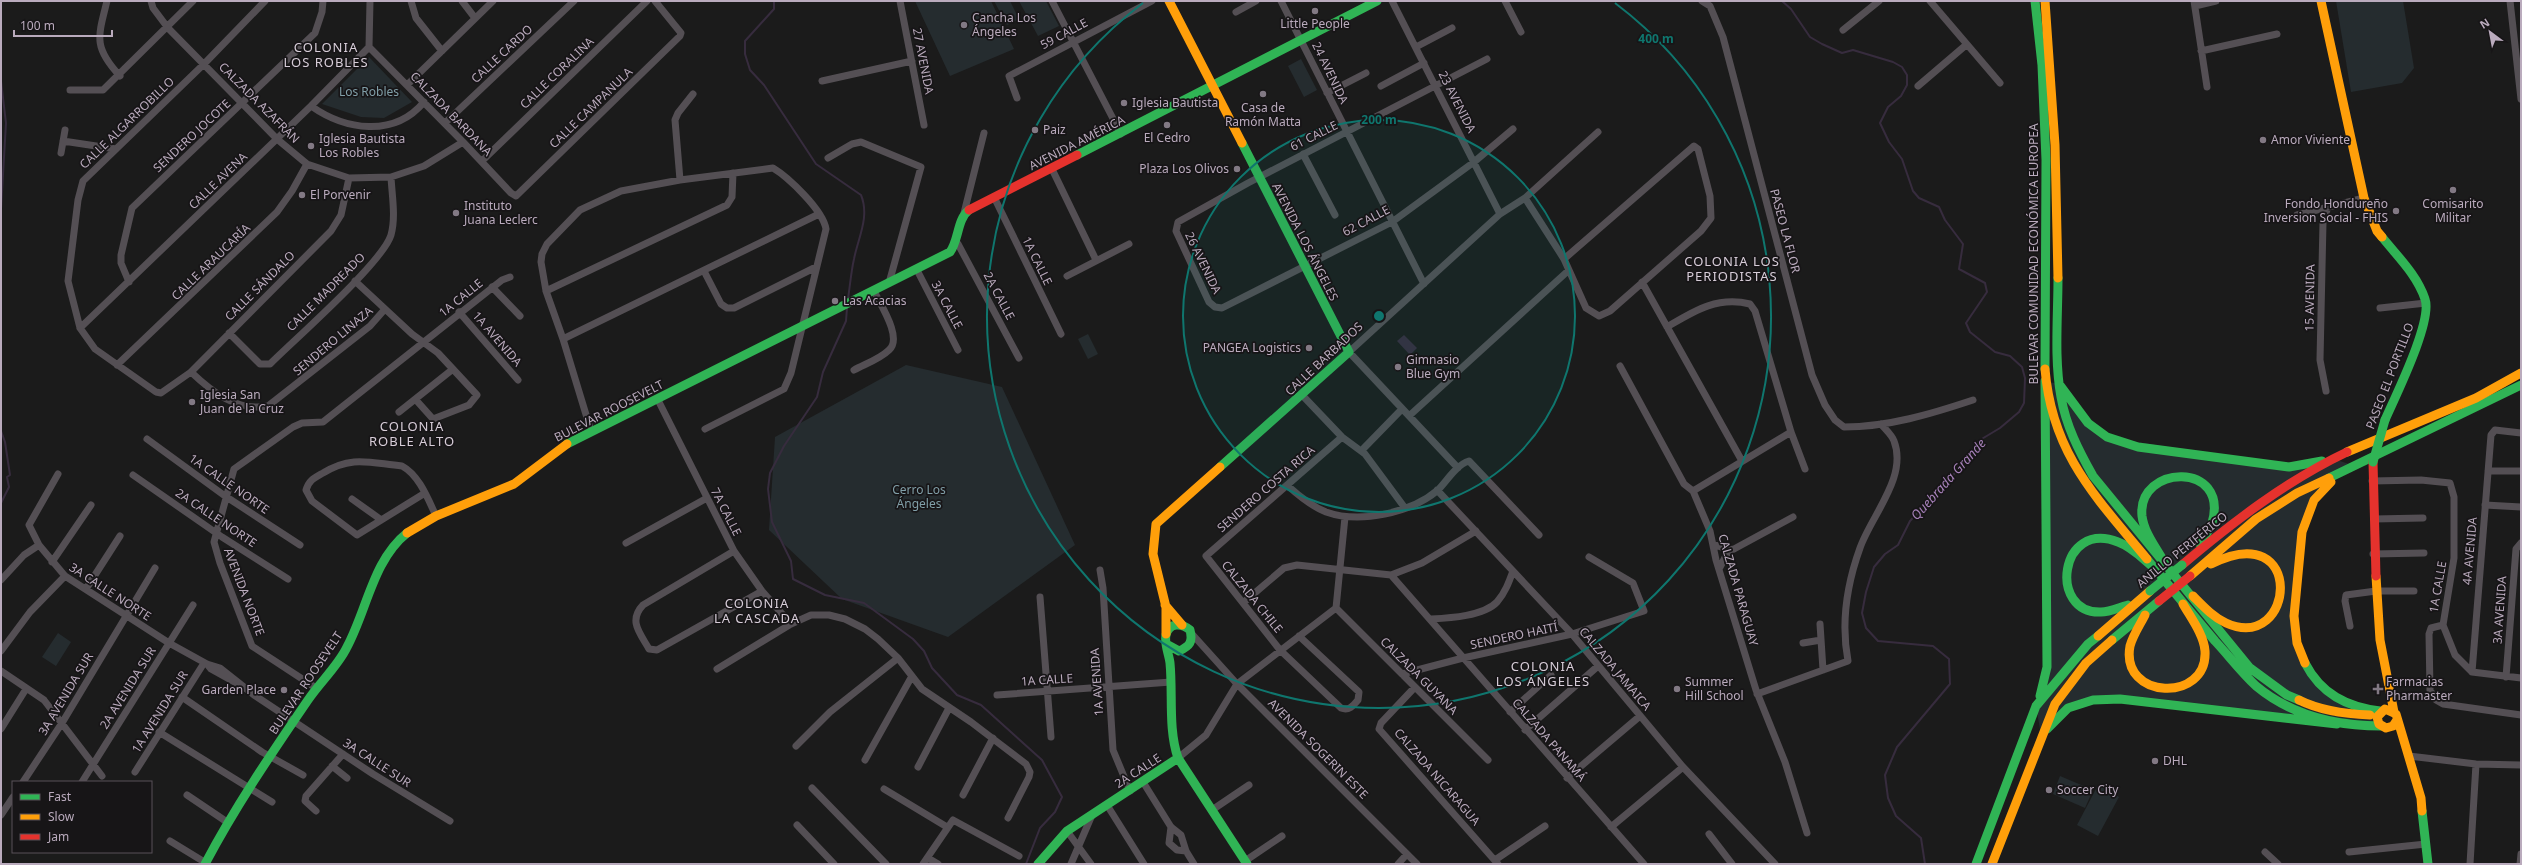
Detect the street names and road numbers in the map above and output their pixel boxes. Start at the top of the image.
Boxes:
street label: 59 CALLE [1037,14,1090,53]
street label: CALLE CARDO [467,21,536,87]
street label: 27 AVENIDA [909,26,938,96]
street label: CALLE CORALINA [516,33,598,112]
street label: 24 AVENIDA [1308,39,1353,107]
street label: CALZADA AZAFRÁN [215,58,304,147]
street label: CALLE CAMPANULA [545,63,636,152]
street label: CALZADA BARDANA [407,68,496,160]
street label: 23 AVENIDA [1435,68,1480,136]
street label: CALLE ALGARROBILLO [76,73,178,172]
street label: SENDERO JOCOTE [149,95,234,176]
street label: AVENIDA AMÉRICA [1026,111,1128,174]
street label: 61 CALLE [1287,116,1341,155]
street label: BULEVAR COMUNIDAD ECONÓMICA EUROPEA [2025,123,2042,385]
street label: CALLE AVENA [185,148,251,213]
street label: AVENIDA LOS ÁNGELES [1268,180,1343,304]
street label: PASEO LA FLOR [1766,187,1805,275]
street label: 62 CALLE [1339,201,1392,240]
street label: CALLE ARAUCARÍA [167,219,254,304]
street label: 26 AVENIDA [1181,229,1226,297]
street label: 1A CALLE [1018,234,1057,288]
street label: CALLE SÁNDALO [221,247,298,324]
street label: CALLE MADREADO [283,249,369,335]
street label: 15 AVENIDA [2300,264,2319,332]
street label: 2A CALLE [980,269,1019,323]
street label: 1A CALLE [435,275,486,321]
street label: 3A CALLE [928,278,967,332]
street label: SENDERO LINAZA [289,302,376,379]
street label: 1A AVENIDA [469,307,526,370]
street label: CALLE BARBADOS [1281,318,1367,399]
street label: PASEO EL PORTILLO [2361,320,2418,431]
street label: BULEVAR ROOSEVELT [551,375,667,445]
street label: SENDERO COSTA RICA [1213,441,1318,536]
street label: 1A CALLE NORTE [186,450,273,518]
street label: 2A CALLE NORTE [172,484,260,551]
street label: 7A CALLE [707,485,746,539]
street label: ANILLO PERIFÉRICO [2133,508,2231,592]
street label: 4A AVENIDA [2458,516,2481,586]
street label: CALZADA PARAGUAY [1714,532,1763,648]
street label: AVENIDA NORTE [220,545,269,638]
street label: CALZADA CHILE [1218,557,1287,637]
street label: 3A CALLE NORTE [66,559,155,624]
street label: 1A CALLE [2425,560,2450,614]
street label: 3A AVENIDA [2489,575,2510,645]
street label: SENDERO HAITÍ [1469,618,1559,653]
street label: CALZADA JAMAICA [1575,623,1656,714]
street label: BULEVAR ROOSEVELT [265,628,347,737]
street label: CALZADA GUYANA [1377,633,1462,718]
street label: 2A AVENIDA SUR [95,643,160,732]
street label: 1A AVENIDA [1086,647,1107,717]
street label: 3A AVENIDA SUR [34,649,97,738]
street label: 1A AVENIDA SUR [127,667,192,756]
street label: 1A CALLE [1020,669,1074,690]
street label: CALZADA PANAMÁ [1508,694,1590,785]
street label: AVENIDA SOGERIN ESTE [1265,695,1372,802]
street label: CALZADA NICARAGUA [1390,724,1485,829]
street label: 3A CALLE SUR [340,734,415,791]
street label: 2A CALLE [1111,749,1164,792]

